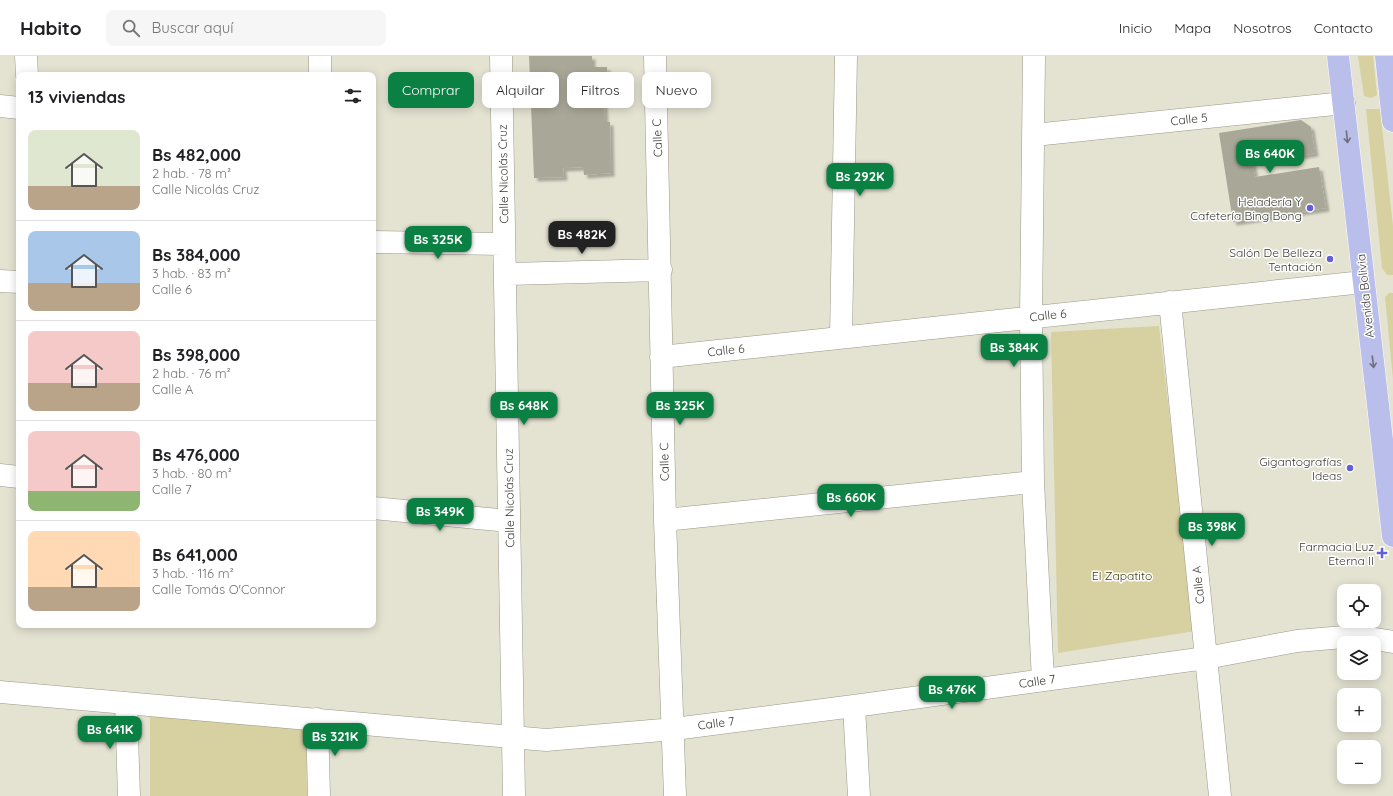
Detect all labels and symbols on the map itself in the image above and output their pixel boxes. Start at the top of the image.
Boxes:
street label: Calle 5 [1170,110,1208,128]
street label: Calle C [649,118,665,157]
street label: Calle Nicolás Cruz [495,124,511,224]
one-way arrow [1344,130,1351,143]
pin: Bs 640K [1233,140,1307,174]
pin: Bs 292K [823,163,897,197]
place label: Heladería Y Cafetería Bing Bong [1190,194,1302,223]
marker: Heladería Y Cafetería Bing Bong [1305,203,1315,213]
pin: Bs 482K [545,221,619,255]
pin: Bs 325K [401,226,475,260]
place label: Salón De Belleza Tentación [1229,245,1322,274]
street label: Avenida Bolivia [1353,253,1377,339]
marker: Salón De Belleza Tentación [1325,254,1335,264]
street label: Calle 6 [1029,306,1068,324]
pin: Bs 384K [977,334,1051,368]
street label: Calle 6 [707,341,746,359]
one-way arrow [1369,355,1377,368]
pin: Bs 648K [487,392,561,426]
pin: Bs 325K [643,392,717,426]
street label: Calle C [656,443,672,481]
street label: Calle Nicolás Cruz [501,448,517,548]
place label: Gigantografías Ideas [1259,454,1342,483]
marker: Gigantografías Ideas [1345,463,1355,473]
pin: Bs 660K [814,484,888,518]
pin: Bs 349K [403,498,477,532]
pin: Bs 398K [1175,513,1249,547]
place label: Farmacia Luz Eterna II [1299,539,1374,568]
marker: Farmacia Luz Eterna II [1377,548,1387,558]
street label: Calle A [1189,565,1207,605]
park label: El Zapatito [1092,568,1152,583]
street label: Calle 7 [1018,671,1056,691]
pin: Bs 476K [915,676,989,710]
street label: Calle 7 [697,713,735,733]
pin: Bs 641K [73,716,147,750]
pin: Bs 321K [298,723,372,757]

